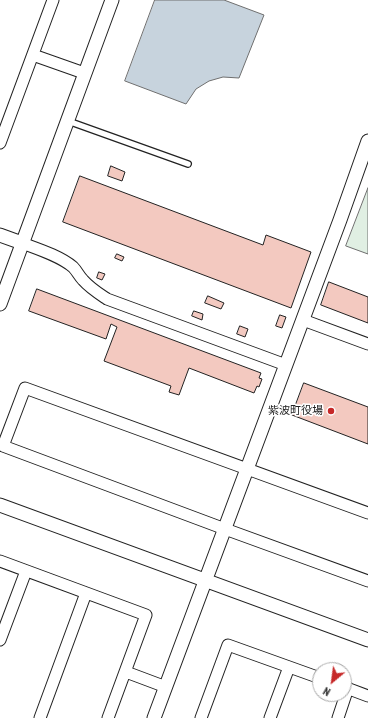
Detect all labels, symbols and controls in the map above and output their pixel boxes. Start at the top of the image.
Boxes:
place label: 紫波町役場 [268,404,323,418]
marker: 紫波町役場 [326,406,336,416]
north arrow [312,662,352,702]
text: N [321,684,333,699]

